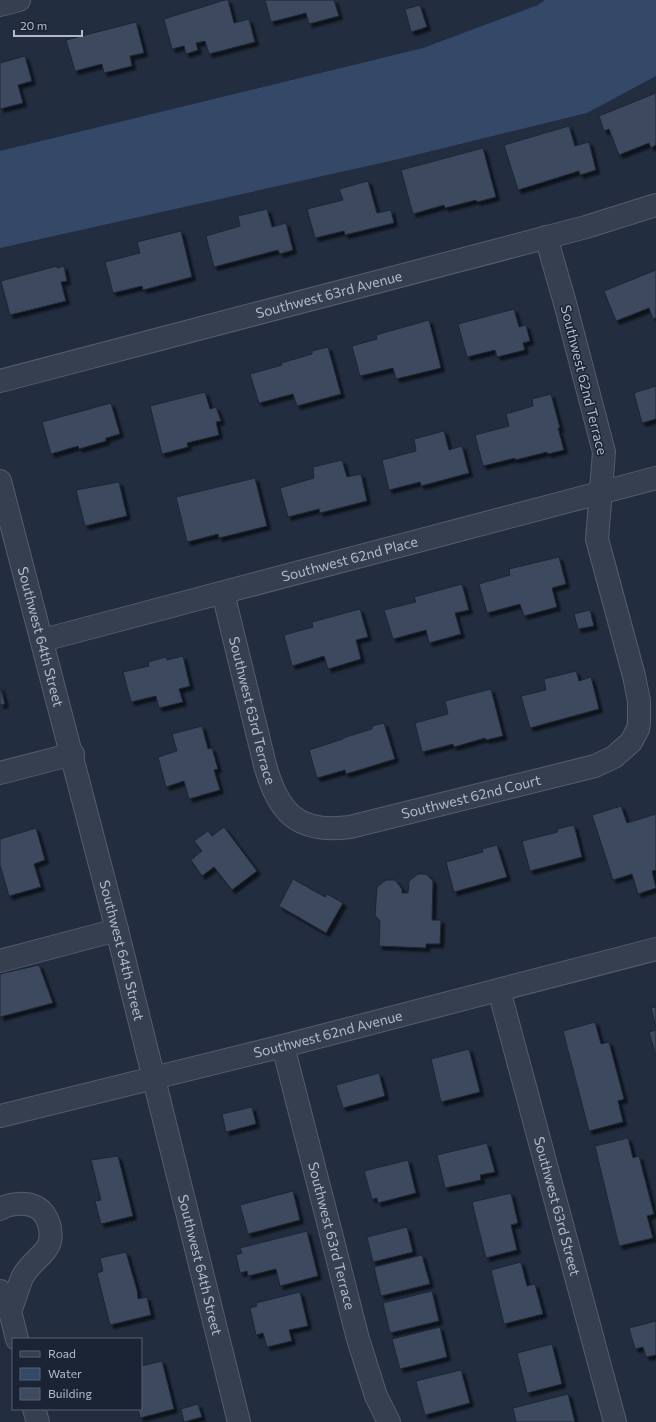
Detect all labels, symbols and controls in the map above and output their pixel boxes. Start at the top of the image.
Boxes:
scale bar [14,12,82,38]
text: 20 m [20,18,47,32]
street label: Southwest 63rd Avenue [254,267,404,321]
street label: Southwest 62nd Terrace [558,303,611,457]
street label: Southwest 62nd Place [279,532,419,585]
street label: Southwest 64th Street [15,565,68,709]
street label: Southwest 63rd Terrace [226,635,280,787]
street label: Southwest 62nd Court [399,771,543,822]
street label: Southwest 64th Street [96,878,148,1023]
street label: Southwest 62nd Avenue [252,1006,404,1061]
street label: Southwest 63rd Street [531,1135,584,1278]
street label: Southwest 63rd Terrace [305,1160,359,1311]
street label: Southwest 64th Street [175,1193,226,1337]
legend [12,1338,142,1410]
text: Road [48,1346,76,1360]
text: Water [48,1366,82,1380]
text: Building [48,1386,92,1400]

